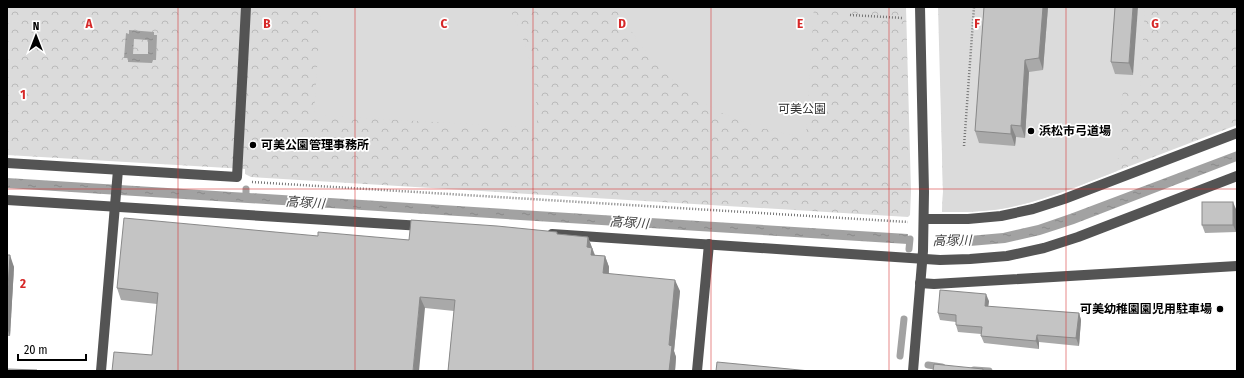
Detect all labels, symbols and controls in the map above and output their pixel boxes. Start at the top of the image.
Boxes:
north arrow [16,16,56,56]
text: A [84,16,93,31]
text: B [263,16,271,31]
text: C [441,16,448,31]
text: D [618,16,626,31]
text: E [797,16,803,31]
text: F [974,16,980,31]
text: G [1151,16,1159,31]
text: N [33,20,39,33]
text: 1 [20,87,26,102]
park label: 可美公園 [778,102,826,116]
place label: 浜松市弓道場 [1039,124,1111,138]
marker: 浜松市弓道場 [1026,126,1036,136]
place label: 可美公園管理事務所 [261,138,369,152]
marker: 可美公園管理事務所 [248,140,258,150]
water label: 高塚川 [285,194,327,211]
water label: 高塚川 [609,214,651,231]
water label: 高塚川 [932,233,974,248]
text: 2 [19,276,26,291]
place label: 可美幼稚園園児用駐車場 [1080,302,1212,316]
marker: 可美幼稚園園児用駐車場 [1215,304,1225,314]
scale bar [18,336,86,362]
text: 20 m [24,343,48,357]

